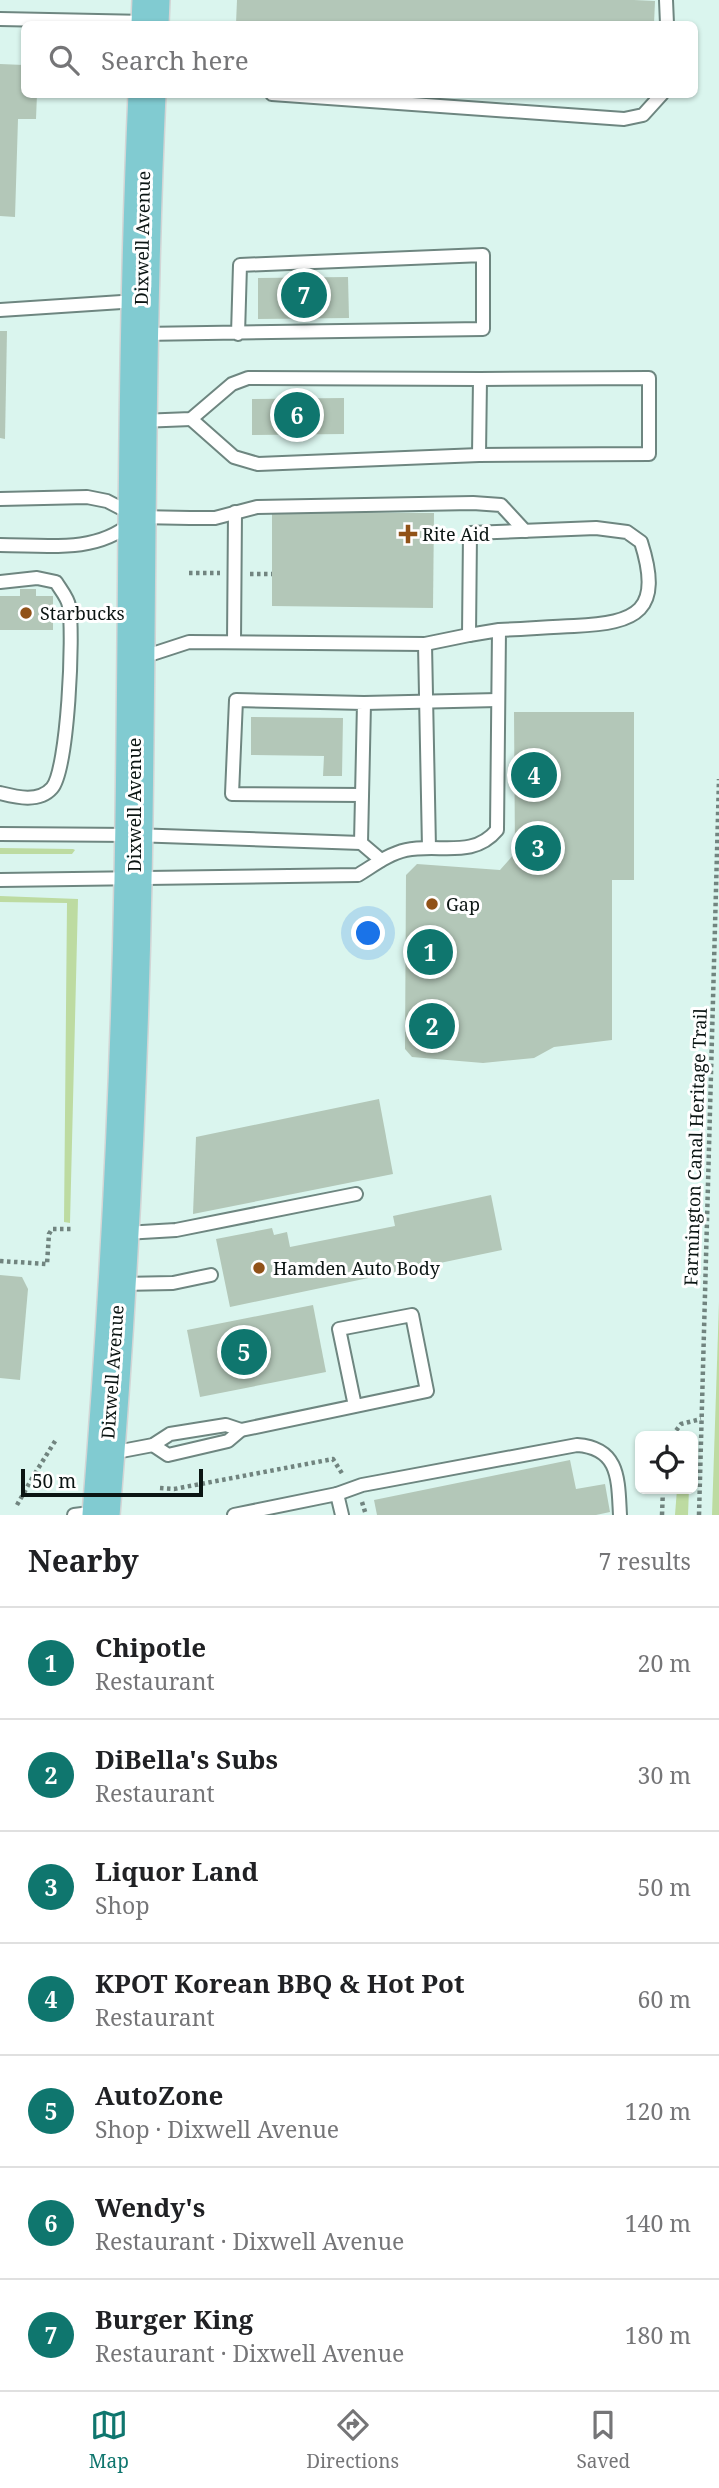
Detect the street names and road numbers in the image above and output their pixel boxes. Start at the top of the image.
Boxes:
street label: Dixwell Avenue [129,171,155,305]
street label: Dixwell Avenue [122,738,146,872]
street label: Farmington Canal Heritage Trail [678,1007,712,1286]
street label: Dixwell Avenue [95,1304,129,1440]

